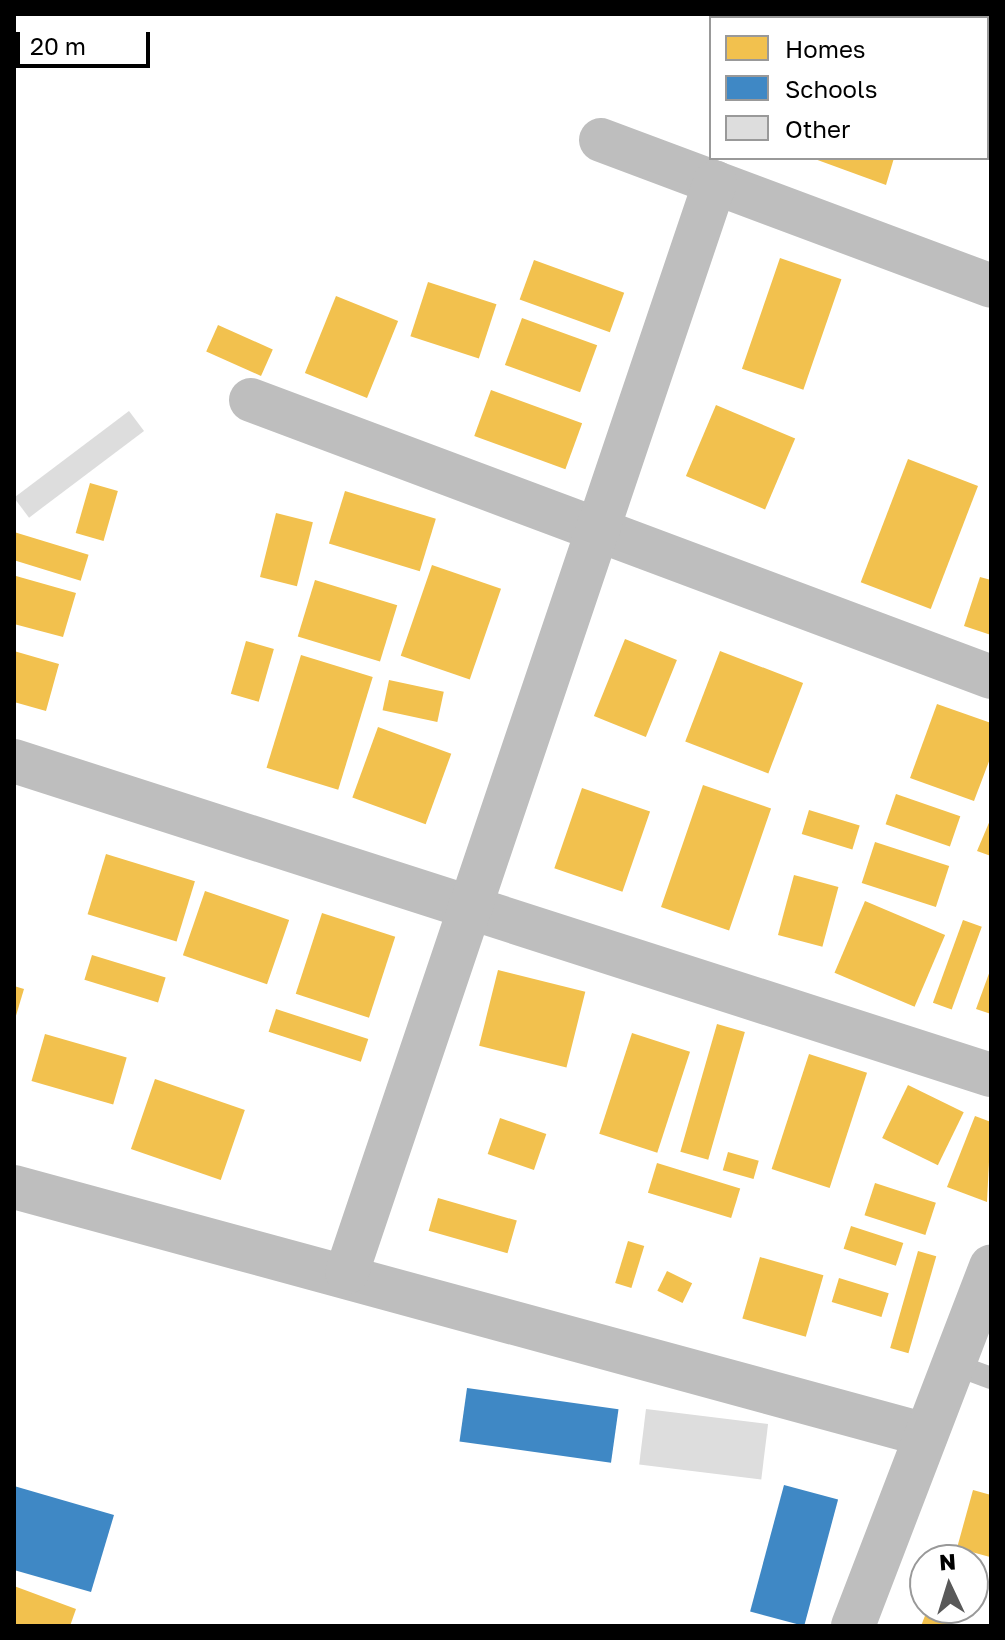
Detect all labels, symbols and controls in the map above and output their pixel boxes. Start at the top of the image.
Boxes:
scale bar [20,16,154,66]
legend [709,16,989,160]
text: 20 m [30,31,86,60]
text: Homes [785,34,866,63]
text: Schools [785,74,877,103]
text: Other [785,114,850,143]
north arrow [909,1544,989,1624]
text: N [938,1548,957,1576]

